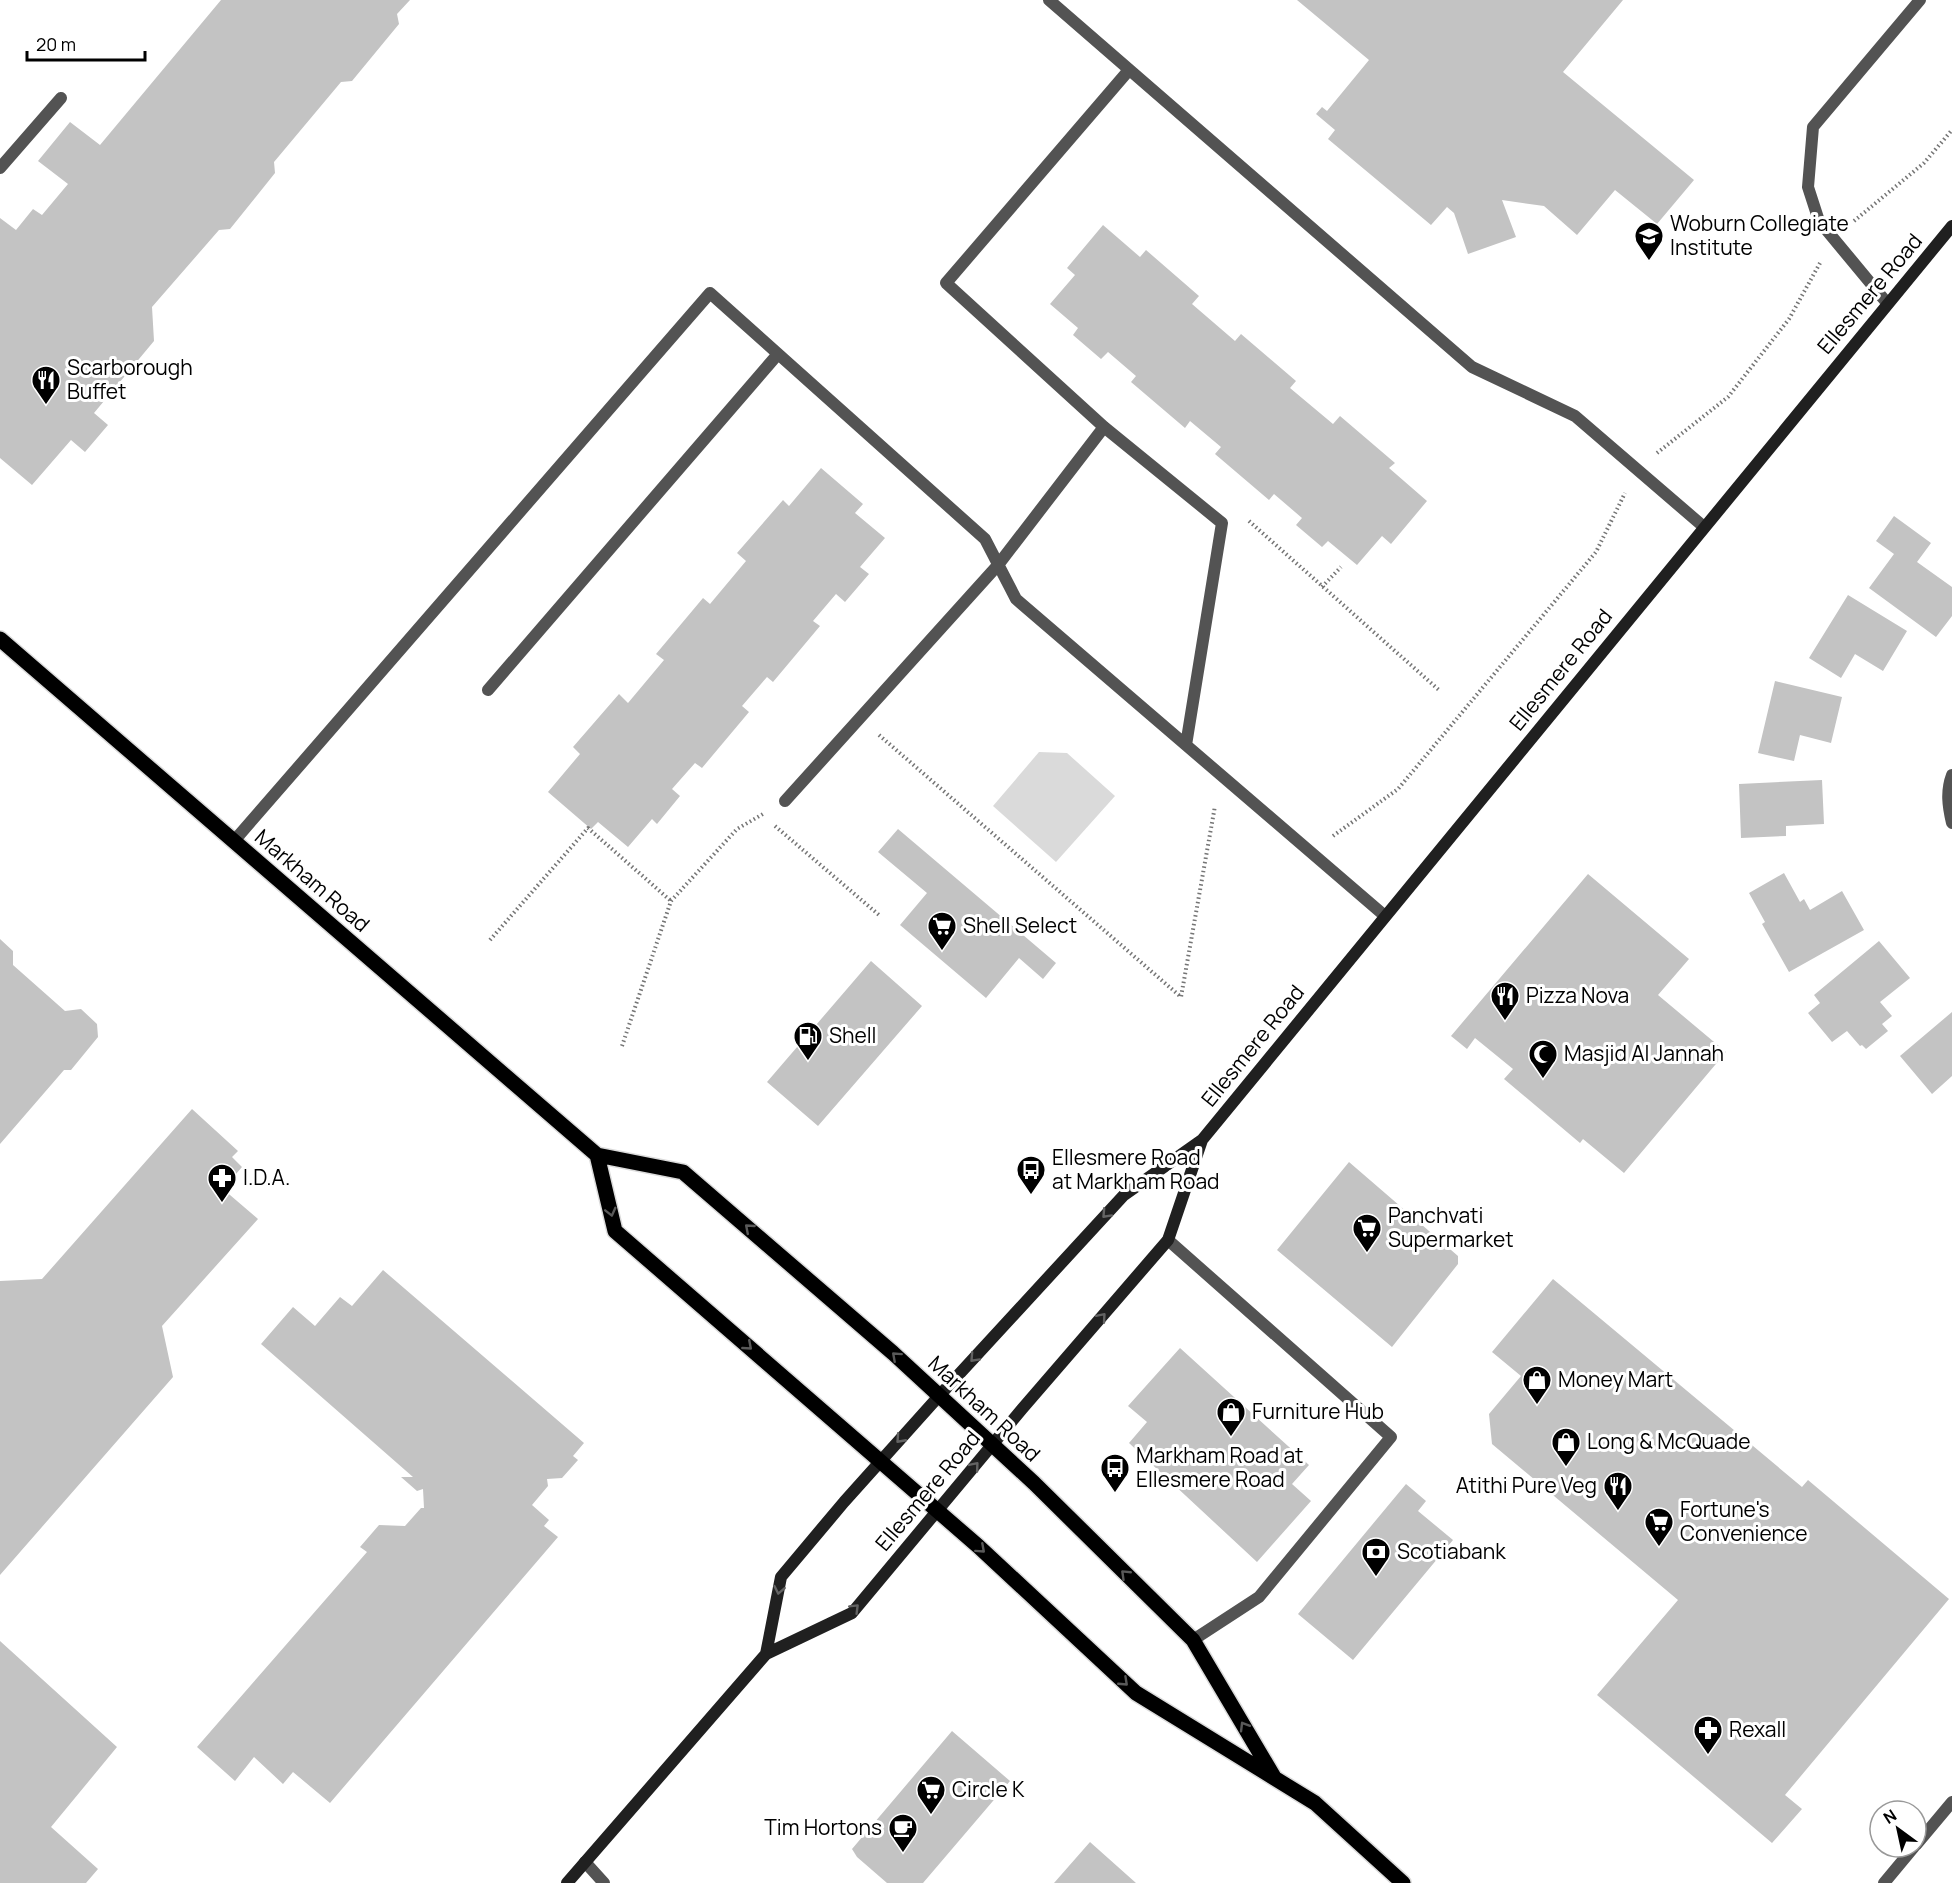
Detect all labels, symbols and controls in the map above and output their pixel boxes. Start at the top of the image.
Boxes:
scale bar [27,24,146,62]
text: 20 m [36,32,76,56]
place label: Woburn Collegiate Institute [1670,209,1849,261]
school or university icon: Woburn Collegiate Institute [1633,220,1665,262]
street label: Ellesmere Road [1811,227,1928,359]
place label: Scarborough Buffet [67,353,193,405]
restaurant icon: Scarborough Buffet [30,364,62,406]
street label: Ellesmere Road [1503,603,1618,736]
street label: Markham Road [249,823,376,938]
supermarket icon: Shell Select [926,910,958,952]
place label: Shell Select [963,911,1077,939]
street label: Ellesmere Road [1195,979,1310,1112]
restaurant icon: Pizza Nova [1489,980,1521,1022]
place label: Pizza Nova [1526,981,1629,1009]
fuel station icon: Shell [792,1020,824,1062]
place label: Shell [829,1021,877,1049]
mosque icon: Masjid Al Jannah [1527,1038,1559,1080]
place label: Masjid Al Jannah [1564,1039,1724,1067]
place label: Ellesmere Road at Markham Road [1052,1143,1220,1195]
bus stop icon: Ellesmere Road at Markham Road [1015,1154,1047,1196]
pharmacy icon: I.D.A. [206,1162,238,1204]
place label: I.D.A. [243,1163,290,1191]
place label: Panchvati Supermarket [1388,1201,1514,1253]
one-way arrow [603,1207,616,1217]
one-way arrow [1102,1207,1113,1218]
supermarket icon: Panchvati Supermarket [1351,1212,1383,1254]
one-way arrow [745,1224,755,1235]
one-way arrow [1094,1313,1105,1324]
one-way arrow [741,1339,752,1350]
street label: Markham Road [923,1349,1047,1467]
one-way arrow [970,1351,981,1361]
one-way arrow [892,1352,903,1363]
shop icon: Money Mart [1521,1364,1553,1406]
place label: Money Mart [1558,1365,1673,1393]
shop icon: Furniture Hub [1215,1396,1247,1438]
place label: Furniture Hub [1252,1397,1384,1425]
street label: Ellesmere Road [869,1424,986,1556]
shop icon: Long & McQuade [1550,1426,1582,1468]
place label: Long & McQuade [1587,1427,1750,1455]
one-way arrow [896,1433,907,1443]
place label: Markham Road at Ellesmere Road [1136,1441,1304,1493]
bus stop icon: Markham Road at Ellesmere Road [1099,1452,1131,1494]
one-way arrow [968,1462,979,1473]
restaurant icon: Atithi Pure Veg [1602,1470,1634,1512]
place label: Atithi Pure Veg [1456,1471,1597,1499]
place label: Fortune's Convenience [1680,1495,1807,1547]
supermarket icon: Fortune's Convenience [1643,1506,1675,1548]
bank icon: Scotiabank [1360,1536,1392,1578]
place label: Scotiabank [1397,1537,1506,1565]
one-way arrow [975,1542,985,1553]
one-way arrow [1122,1570,1133,1581]
one-way arrow [773,1585,786,1595]
one-way arrow [848,1604,858,1615]
one-way arrow [1117,1675,1128,1686]
pharmacy icon: Rexall [1692,1714,1724,1756]
place label: Rexall [1729,1715,1786,1743]
one-way arrow [1240,1722,1251,1732]
supermarket icon: Circle K [915,1774,947,1816]
place label: Circle K [952,1775,1025,1803]
north arrow [1868,1799,1928,1859]
text: N [1879,1804,1901,1829]
cafe icon: Tim Hortons [887,1812,919,1854]
place label: Tim Hortons [764,1813,882,1841]

